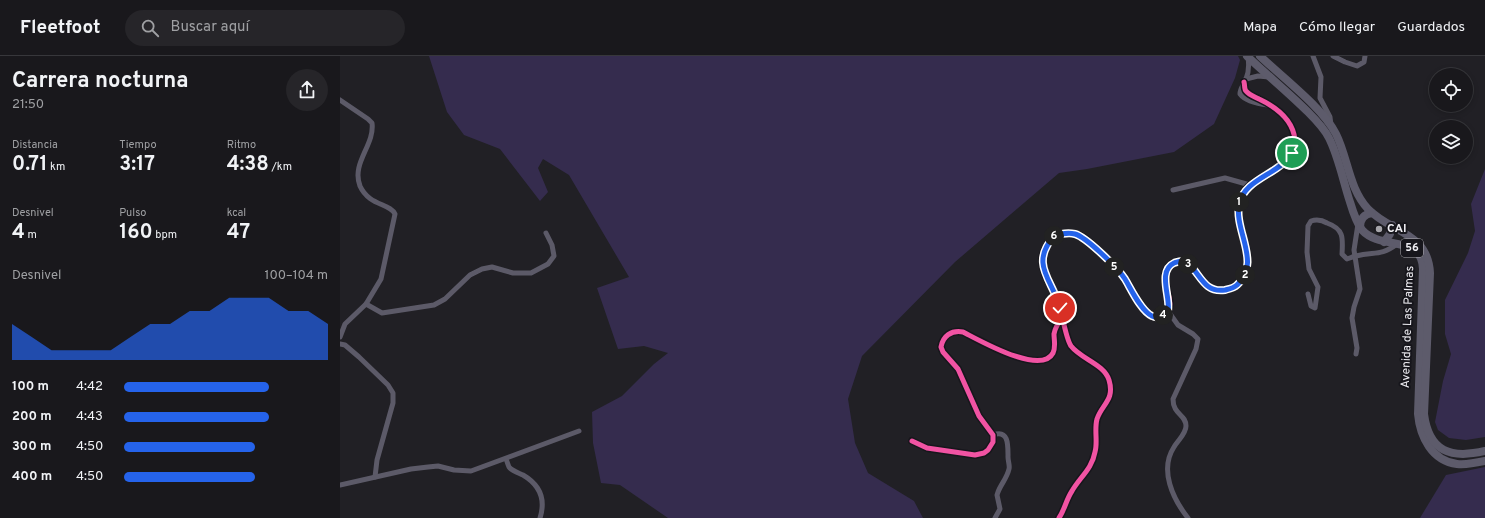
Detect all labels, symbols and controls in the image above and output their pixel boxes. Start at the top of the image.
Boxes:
search box [125,10,405,46]
text: Fleetfoot [20,16,101,40]
icon: search [139,17,161,39]
text: Buscar aquí [171,18,249,37]
text: Mapa [1243,19,1277,36]
text: Cómo llegar [1299,19,1375,36]
text: Guardados [1397,19,1465,36]
text: Carrera nocturna [12,68,189,95]
map controls [1429,68,1473,164]
button: locate [1429,68,1473,112]
button: share [286,69,328,111]
text: 21:50 [12,97,44,113]
button: layers [1429,120,1473,164]
pin [1275,136,1309,170]
text: Distancia [12,138,58,152]
text: Tiempo [119,138,157,152]
text: Ritmo [227,138,256,152]
icon: arrive [1281,142,1303,164]
text: 0.71 [12,152,47,178]
text: 3:17 [119,152,155,178]
text: 4:38 [227,152,269,178]
text: km [47,160,65,174]
text: /km [269,160,292,174]
pin: 1 [1229,192,1249,212]
text: 1 [1237,195,1241,209]
text: Desnivel [12,206,54,220]
text: Pulso [119,206,146,220]
text: kcal [227,206,246,220]
text: 4 [12,220,25,246]
text: 160 [119,220,153,246]
text: 47 [227,220,250,246]
place label: CAI [1387,221,1407,237]
marker: CAI [1374,224,1384,234]
pin: 6 [1044,226,1064,246]
text: m [25,228,37,242]
text: bpm [153,228,177,242]
text: 6 [1051,229,1057,243]
road number: 56 [1401,239,1423,257]
pin: 3 [1178,254,1198,274]
pin: 5 [1104,257,1124,277]
text: 3 [1185,257,1191,271]
text: 5 [1111,260,1117,274]
pin: 2 [1235,265,1255,285]
street label: Avenida de Las Palmas [1398,266,1418,388]
text: Desnivel [12,268,61,284]
text: 100–104 m [265,268,328,284]
text: 2 [1242,268,1248,282]
pin [1043,291,1077,325]
icon: check [1049,297,1071,319]
pin: 4 [1153,305,1173,325]
text: 4 [1159,308,1167,322]
text: 100 m [12,379,49,395]
text: 4:42 [76,379,103,395]
text: 200 m [12,409,52,425]
text: 4:43 [76,409,103,425]
text: 300 m [12,439,51,455]
text: 4:50 [76,439,103,455]
text: 400 m [12,469,52,485]
text: 4:50 [76,469,103,485]

